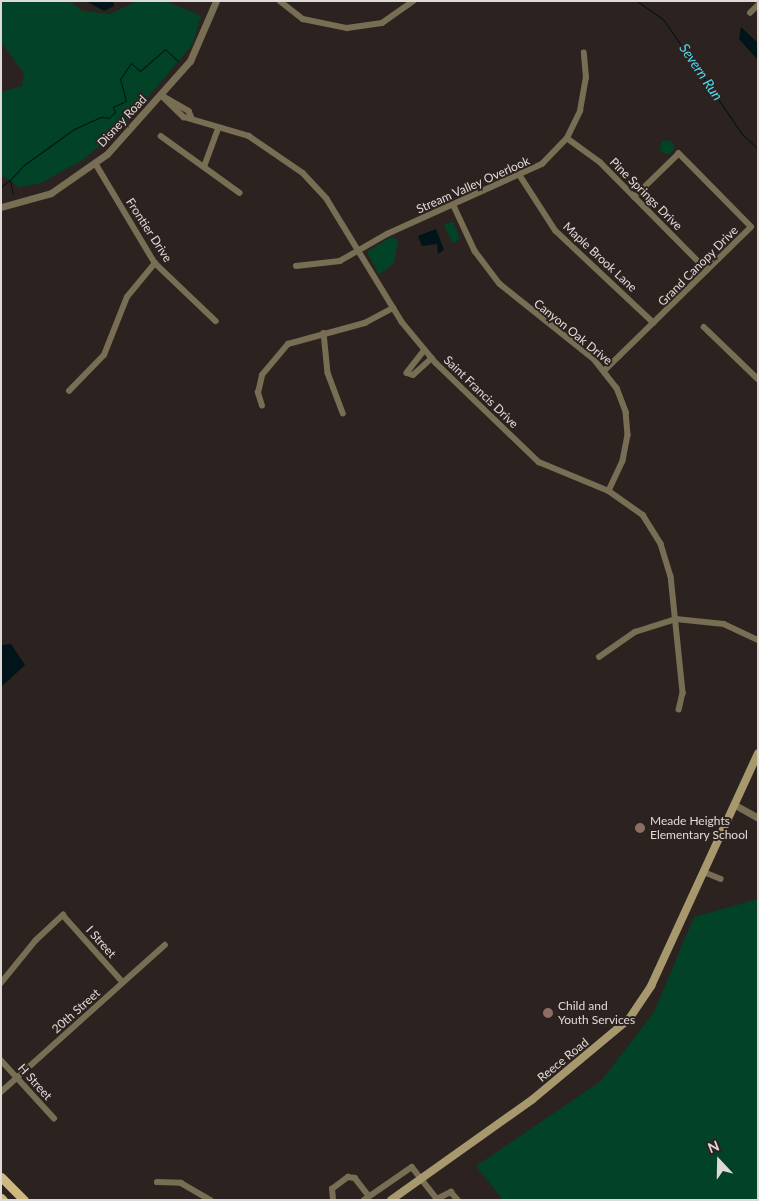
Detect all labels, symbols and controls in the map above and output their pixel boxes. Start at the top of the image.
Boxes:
water label: Severn Run [676,40,726,104]
street label: Disney Road [94,92,150,150]
street label: Stream Valley Overlook [414,153,532,217]
street label: Pine Springs Drive [607,155,685,233]
street label: Frontier Drive [123,195,175,265]
street label: Maple Brook Lane [560,219,640,295]
street label: Grand Canopy Drive [655,223,741,309]
street label: Canyon Oak Drive [531,296,615,368]
street label: Saint Francis Drive [441,353,521,431]
place label: Meade Heights Elementary School [650,814,748,842]
marker: Meade Heights Elementary School [634,822,646,834]
street label: I Street [83,923,119,961]
street label: 20th Street [49,986,103,1036]
place label: Child and Youth Services [558,999,635,1027]
marker: Child and Youth Services [542,1007,554,1019]
street label: Reece Road [535,1035,591,1085]
street label: H Street [15,1061,55,1103]
north arrow [694,1136,744,1186]
text: N [705,1137,722,1156]

